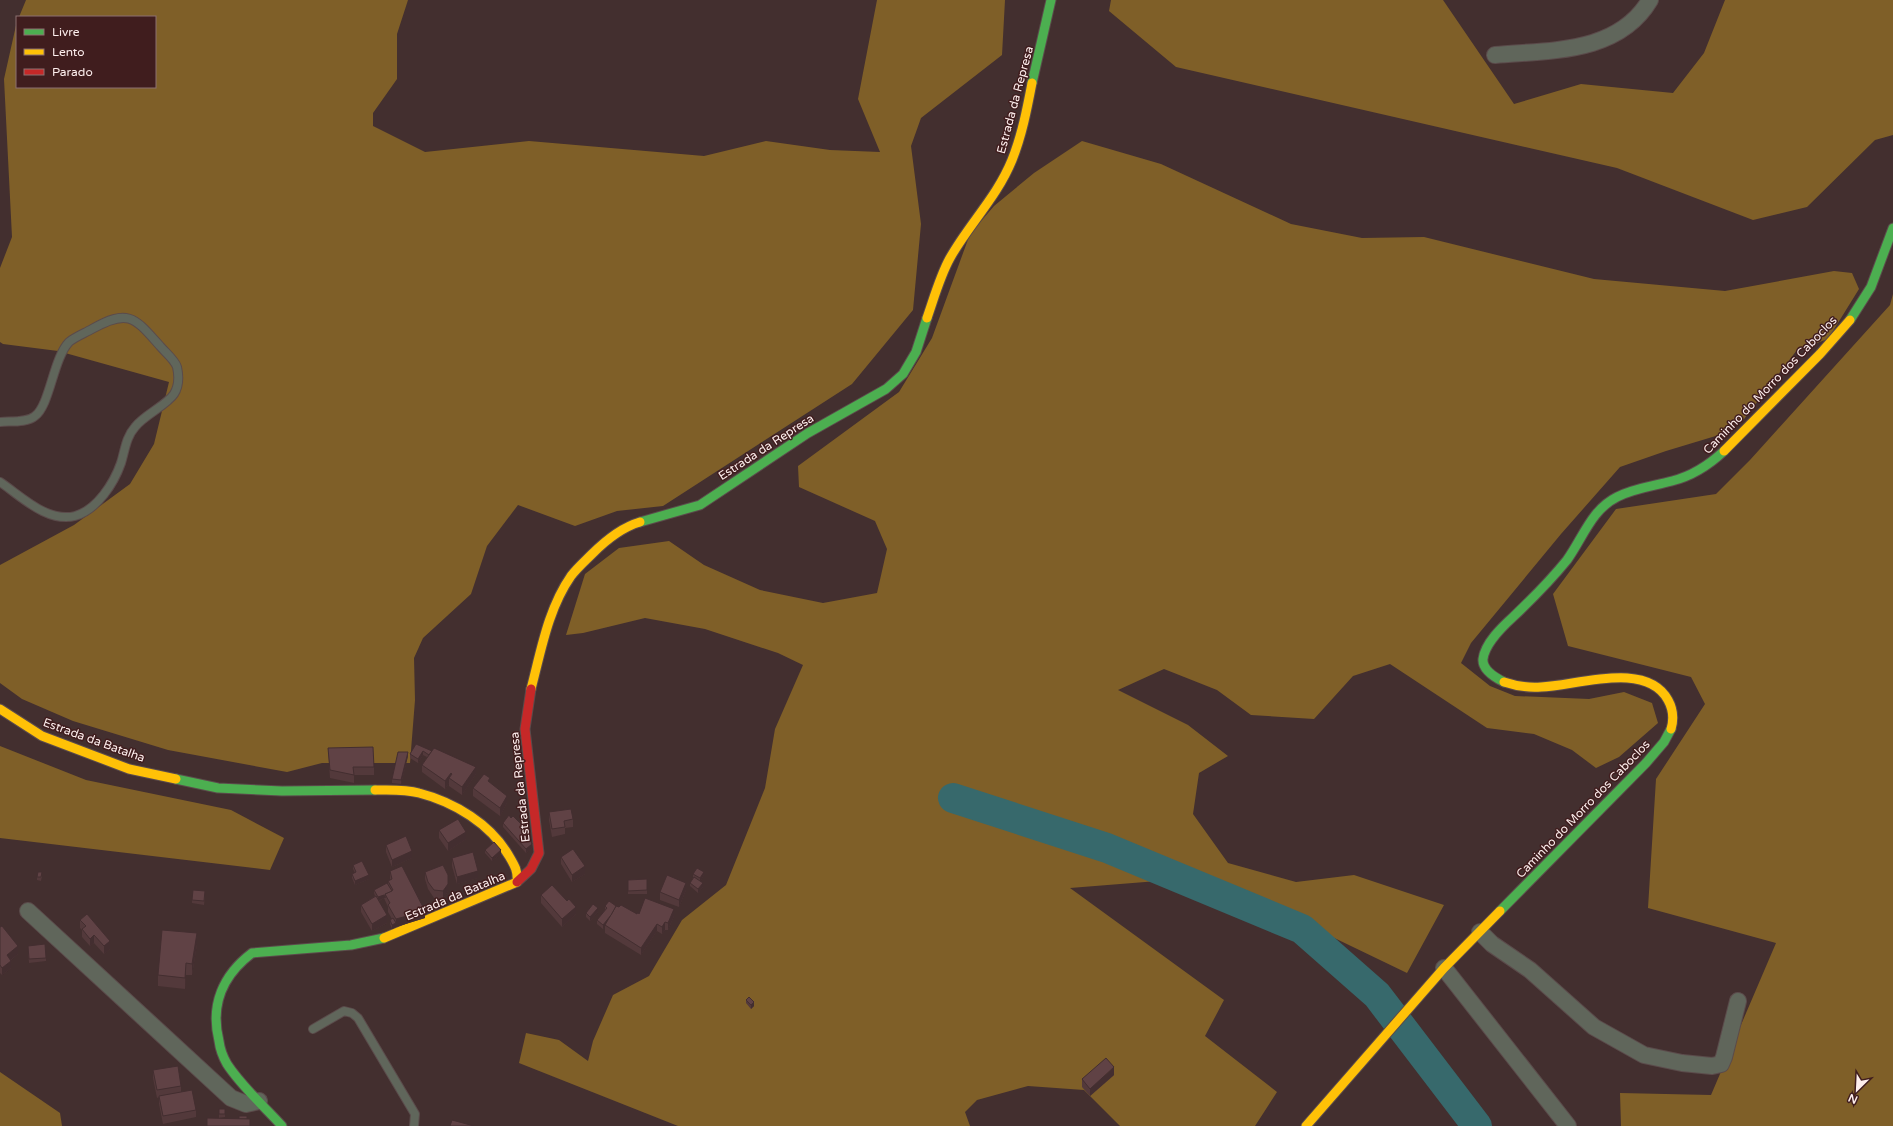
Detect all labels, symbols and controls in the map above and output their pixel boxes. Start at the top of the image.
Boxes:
legend [16,16,156,88]
text: Livre [52,25,80,39]
text: Lento [52,45,85,59]
street label: Estrada da Represa [994,45,1036,155]
text: Parado [52,65,93,79]
street label: Caminho do Morro dos Caboclos [1700,313,1840,457]
street label: Estrada da Represa [716,411,816,483]
street label: Estrada da Batalha [41,715,147,765]
street label: Estrada da Represa [507,731,533,843]
street label: Caminho do Morro dos Caboclos [1513,737,1653,881]
street label: Estrada da Batalha [403,869,507,923]
north arrow [1837,1070,1877,1110]
text: N [1846,1091,1860,1106]

